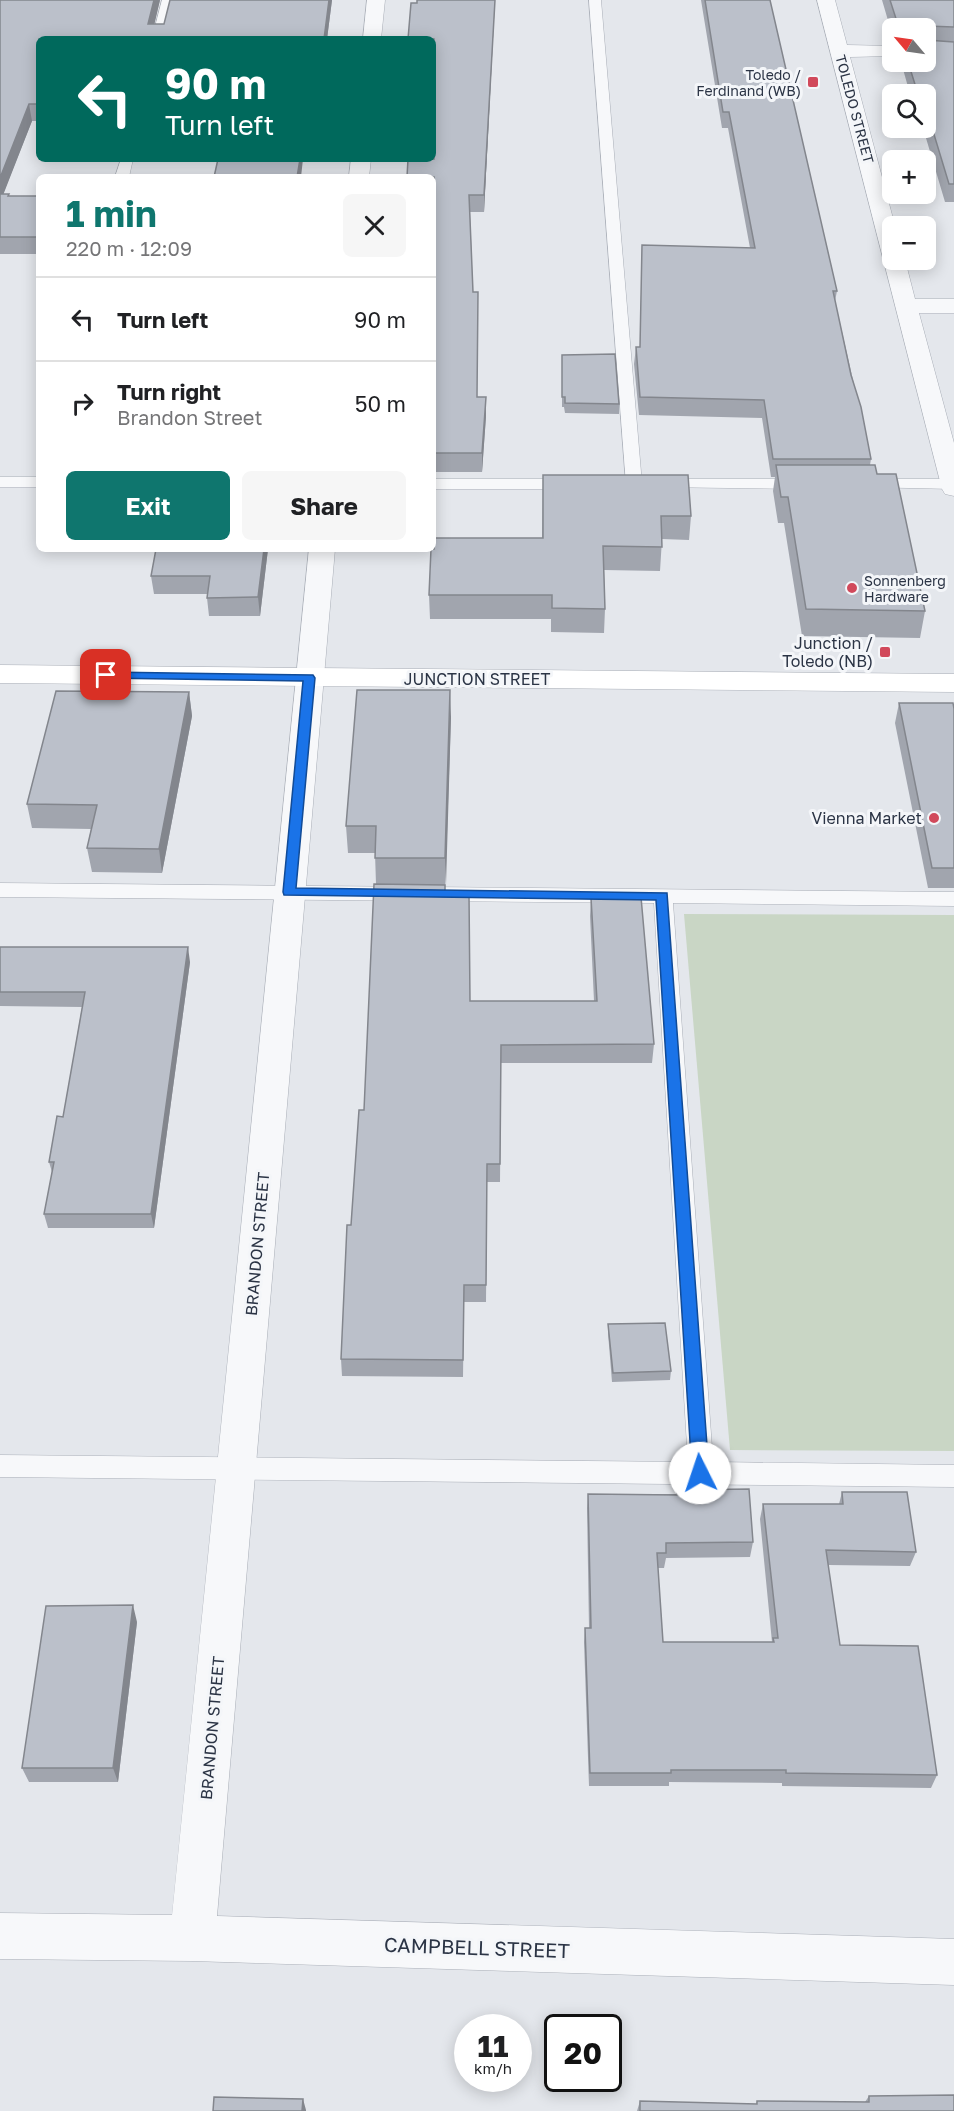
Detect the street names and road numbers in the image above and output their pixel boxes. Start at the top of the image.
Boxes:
street label: TOLEDO STREET [832,53,878,166]
street label: JUNCTION STREET [404,669,550,689]
street label: BRANDON STREET [241,1171,273,1317]
street label: BRANDON STREET [196,1655,228,1801]
street label: CAMPBELL STREET [384,1932,570,1962]

